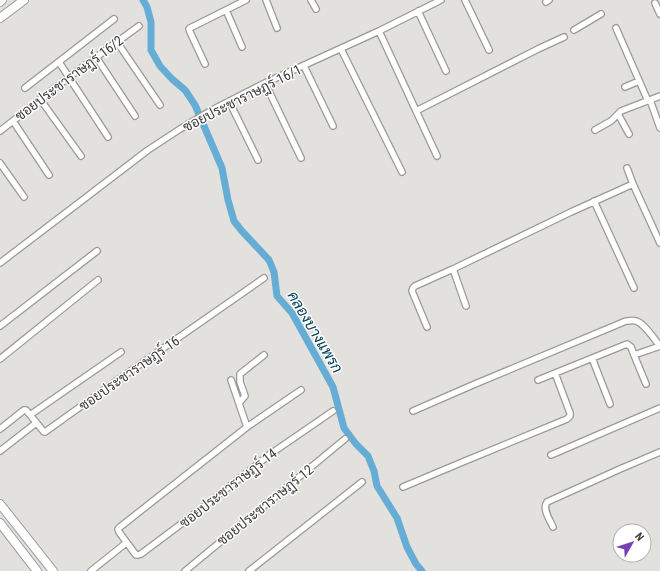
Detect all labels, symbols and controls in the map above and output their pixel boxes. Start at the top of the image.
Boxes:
street label: ซอยประชาราษฎร์ 16/2 [11,31,127,125]
street label: ซอยประชาราษฎร์ 16/1 [180,60,304,136]
water label: คลองบางแพรก [283,288,347,376]
street label: ซอยประชาราษฎร์ 16 [75,331,183,414]
street label: ซอยประชาราษฏร์ 14 [176,444,280,532]
street label: ซอยประชาราษฏร์ 12 [213,461,317,549]
north arrow [612,523,652,563]
text: N [632,530,647,544]

